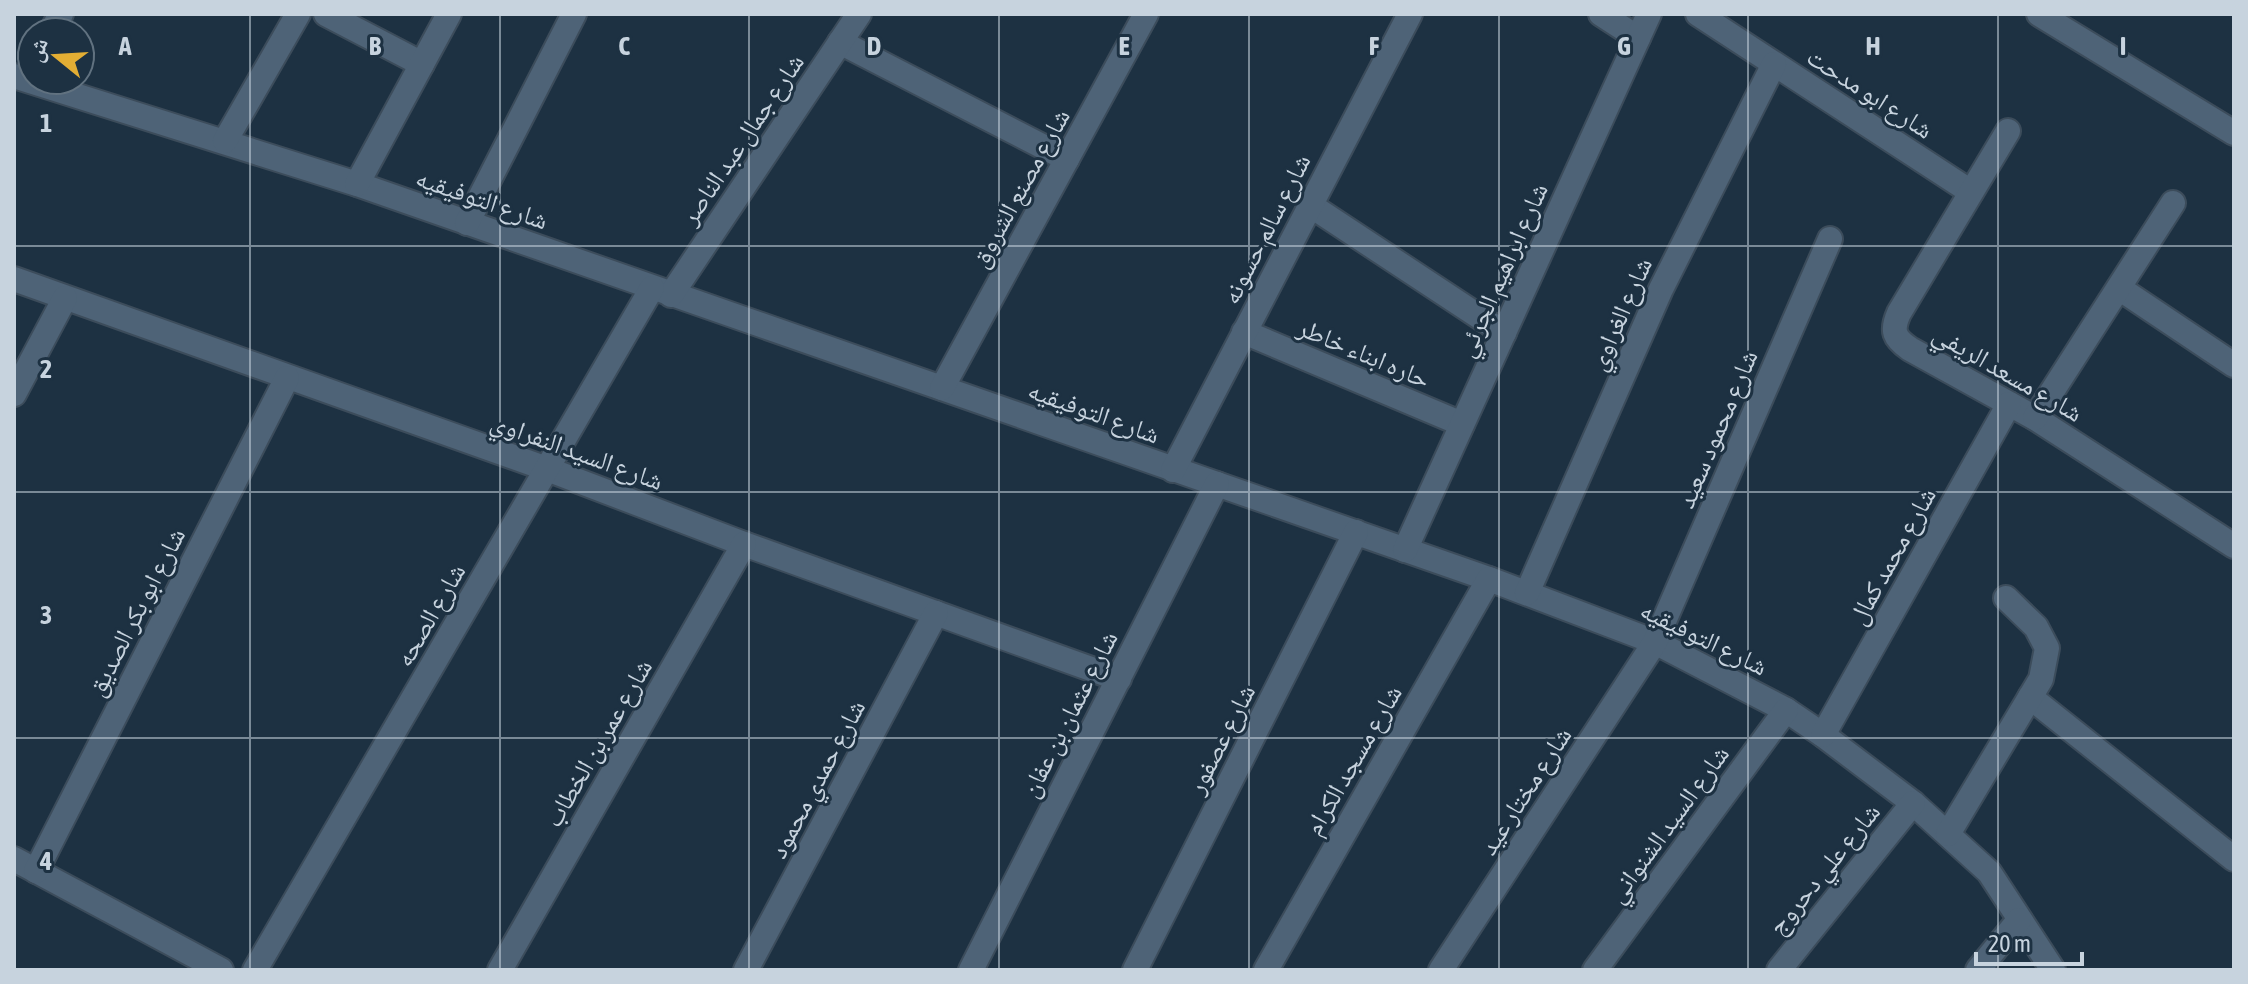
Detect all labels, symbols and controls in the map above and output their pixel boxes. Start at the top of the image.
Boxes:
north arrow [16,16,96,96]
text: A [118,31,132,61]
text: B [369,31,382,61]
text: C [618,31,630,61]
text: D [867,31,881,61]
text: E [1118,31,1130,61]
text: F [1369,31,1380,61]
text: G [1617,31,1631,61]
text: H [1865,31,1881,61]
text: I [2120,31,2126,61]
text: ش [21,35,54,65]
street label: شارع ابو مدحت [1801,41,1939,146]
street label: شارع جمال عبد الناصر [673,48,811,231]
street label: شارع مصنع الشروق [964,103,1078,274]
text: 1 [40,108,52,138]
street label: شارع سالم حسونه [1215,149,1318,310]
street label: شارع التوفيقيه [412,162,552,237]
street label: شارع ابراهيم الجرئي [1450,178,1559,364]
street label: شارع الغراوي [1582,253,1663,377]
street label: حاره ابناء خاطر [1293,311,1435,394]
street label: شارع مسعد الريفي [1925,318,2088,433]
street label: شارع محمود سعيد [1670,345,1765,513]
text: 2 [40,354,52,384]
street label: شارع التوفيقيه [1024,374,1164,451]
street label: شارع السيد النفراوي [485,406,667,501]
street label: شارع محمد كمال [1842,482,1943,630]
street label: شارع ابو بكر الصديق [81,523,192,702]
street label: شارع الصحه [389,558,472,672]
street label: شارع التوفيقيه [1635,594,1772,683]
text: 3 [40,600,52,630]
street label: شارع عثمان بن عفان [1014,626,1125,803]
street label: شارع عمر بن الخطاب [538,654,659,833]
street label: شارع عصفور [1180,679,1262,800]
street label: شارع مسجد الكرام [1298,680,1411,842]
street label: شارع حمدي محمود [763,695,876,866]
street label: شارع مختار عيد [1473,721,1578,861]
street label: شارع السيد الشنواني [1601,740,1740,912]
street label: شارع علي دحروج [1762,797,1890,944]
text: 4 [39,846,52,876]
scale bar [1976,916,2082,966]
text: 20 m [1988,930,2031,957]

